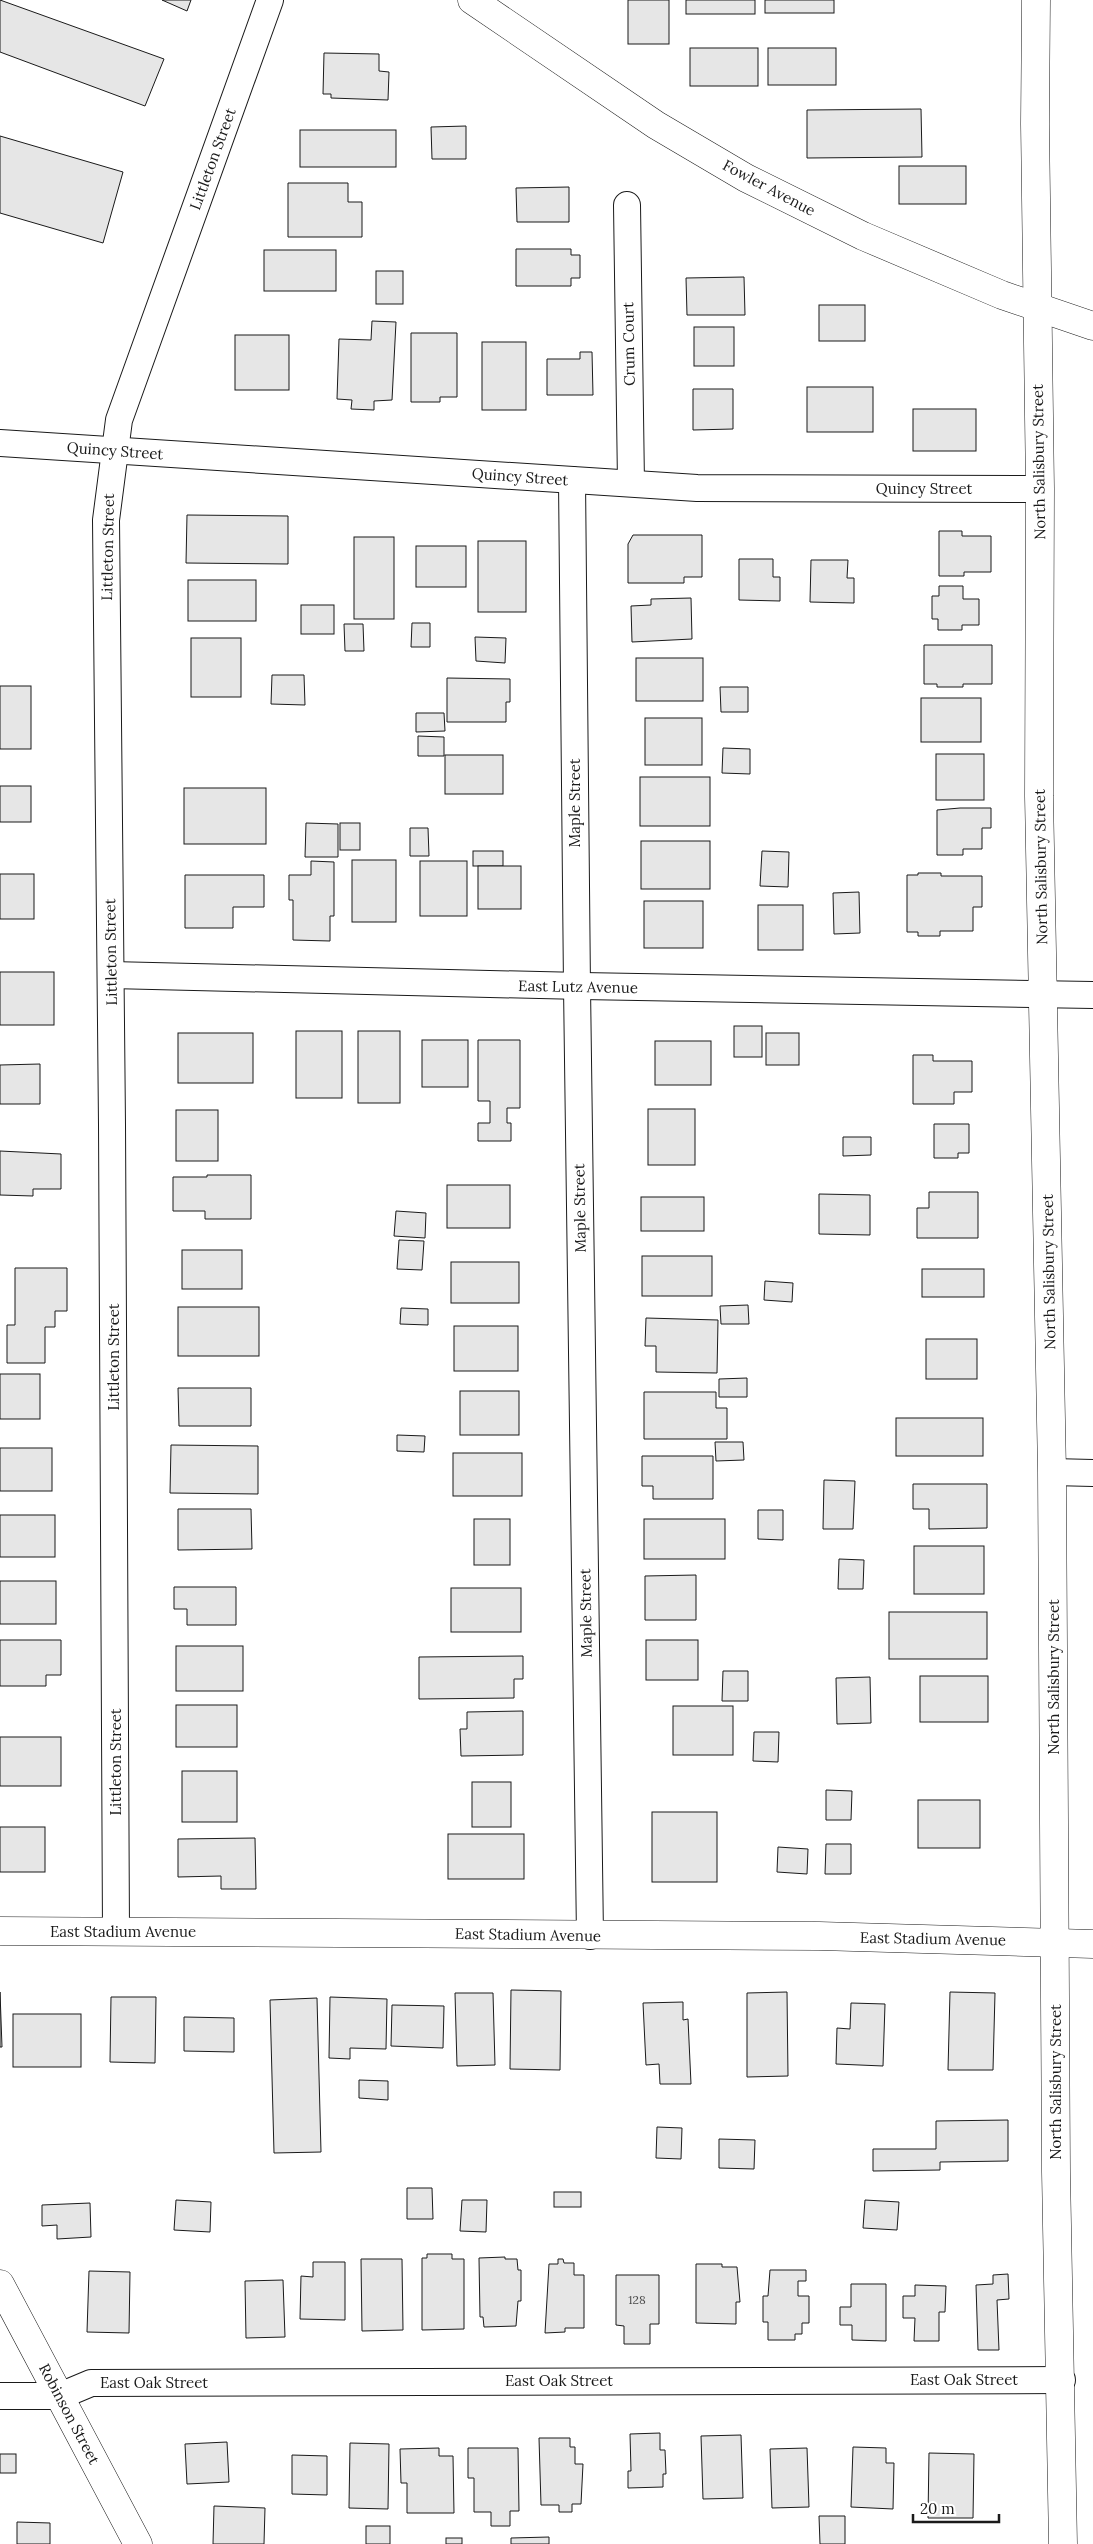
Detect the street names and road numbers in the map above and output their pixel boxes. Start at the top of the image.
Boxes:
street label: Littleton Street [185,105,240,212]
street label: Fowler Avenue [720,155,819,220]
street label: Crum Court [618,302,639,386]
street label: North Salisbury Street [1028,384,1049,540]
street label: Quincy Street [66,438,164,463]
street label: Quincy Street [471,464,569,489]
street label: Quincy Street [876,479,972,498]
street label: Littleton Street [97,493,118,601]
street label: Maple Street [565,758,584,848]
street label: North Salisbury Street [1030,789,1051,945]
street label: Littleton Street [100,898,121,1006]
street label: East Lutz Avenue [518,976,638,997]
street label: Maple Street [569,1163,590,1253]
street label: North Salisbury Street [1038,1194,1059,1350]
street label: Littleton Street [104,1303,123,1411]
street label: Maple Street [575,1568,596,1658]
street label: North Salisbury Street [1044,1599,1063,1755]
street label: Littleton Street [106,1708,125,1816]
street label: East Stadium Avenue [50,1922,196,1941]
street label: East Stadium Avenue [455,1924,601,1945]
street label: East Stadium Avenue [860,1928,1006,1949]
street label: North Salisbury Street [1046,2004,1065,2160]
street label: Robinson Street [35,2360,104,2468]
street label: East Oak Street [910,2370,1018,2389]
street label: East Oak Street [505,2371,613,2390]
street label: East Oak Street [100,2373,208,2392]

